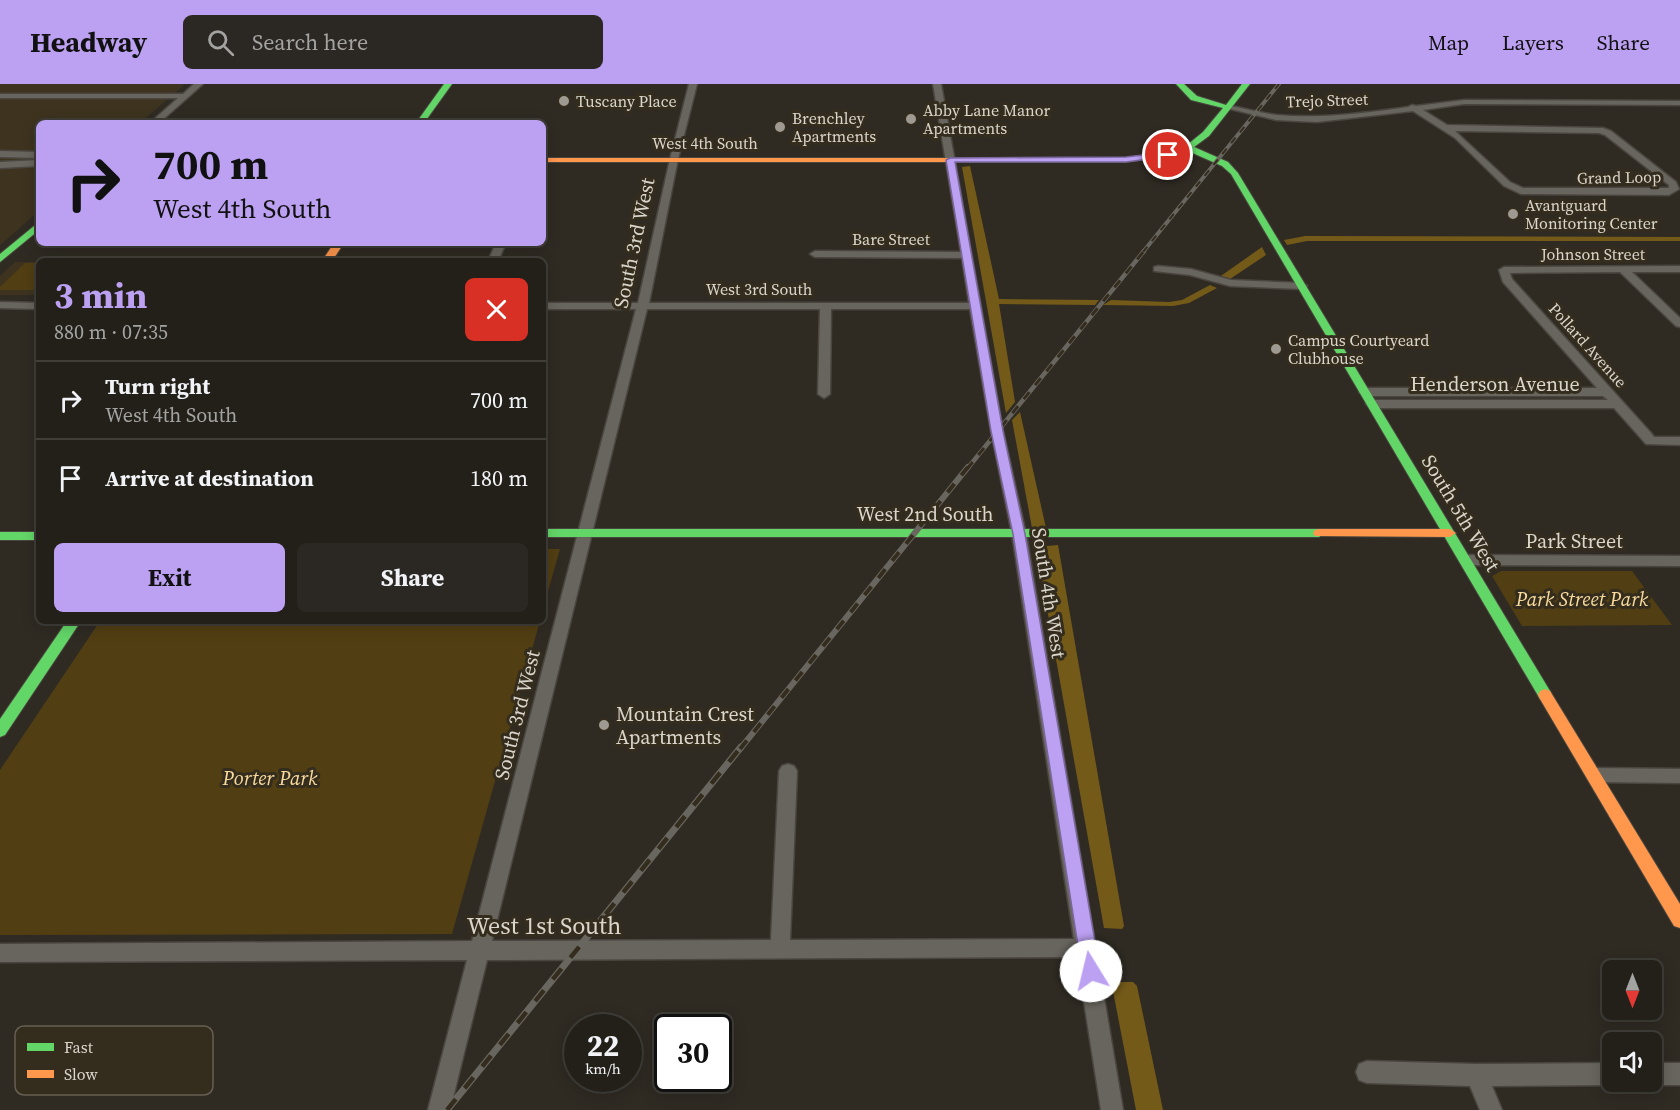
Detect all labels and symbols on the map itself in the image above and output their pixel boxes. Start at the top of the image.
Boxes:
street label: Trejo Street [1286,88,1369,112]
place label: Tuscany Place [576,90,677,112]
marker: Tuscany Place [557,94,571,108]
place label: Abby Lane Manor Apartments [923,99,1051,139]
place label: Brenchley Apartments [792,107,876,147]
marker: Abby Lane Manor Apartments [904,112,918,126]
marker: Brenchley Apartments [773,120,787,134]
pin [1142,129,1193,180]
street label: West 4th South [652,132,758,154]
street label: Grand Loop [1577,165,1661,189]
street label: South 3rd West [607,175,662,311]
place label: Avantguard Monitoring Center [1525,194,1658,234]
marker: Avantguard Monitoring Center [1506,207,1520,221]
street label: Bare Street [852,228,931,250]
street label: Johnson Street [1540,243,1646,265]
street label: West 3rd South [706,278,813,300]
street label: Pollard Avenue [1544,298,1632,392]
place label: Campus Courtyeard Clubhouse [1288,329,1429,369]
marker: Campus Courtyeard Clubhouse [1269,342,1283,356]
street label: Henderson Avenue [1410,370,1580,398]
street label: South 5th West [1415,449,1507,577]
street label: West 2nd South [856,500,994,528]
street label: South 4th West [1025,526,1073,661]
street label: Park Street [1525,527,1623,555]
park label: Park Street Park [1515,585,1649,613]
street label: South 3rd West [487,647,547,783]
place label: Mountain Crest Apartments [616,700,754,751]
marker: Mountain Crest Apartments [597,718,611,732]
park label: Porter Park [222,764,318,792]
street label: West 1st South [467,909,621,942]
position arrow [1059,939,1123,1003]
north arrow [1602,960,1662,1020]
speed limit sign: 30 [654,1014,732,1092]
legend [15,1026,213,1095]
text: Fast [64,1036,94,1058]
text: Slow [64,1063,99,1085]

